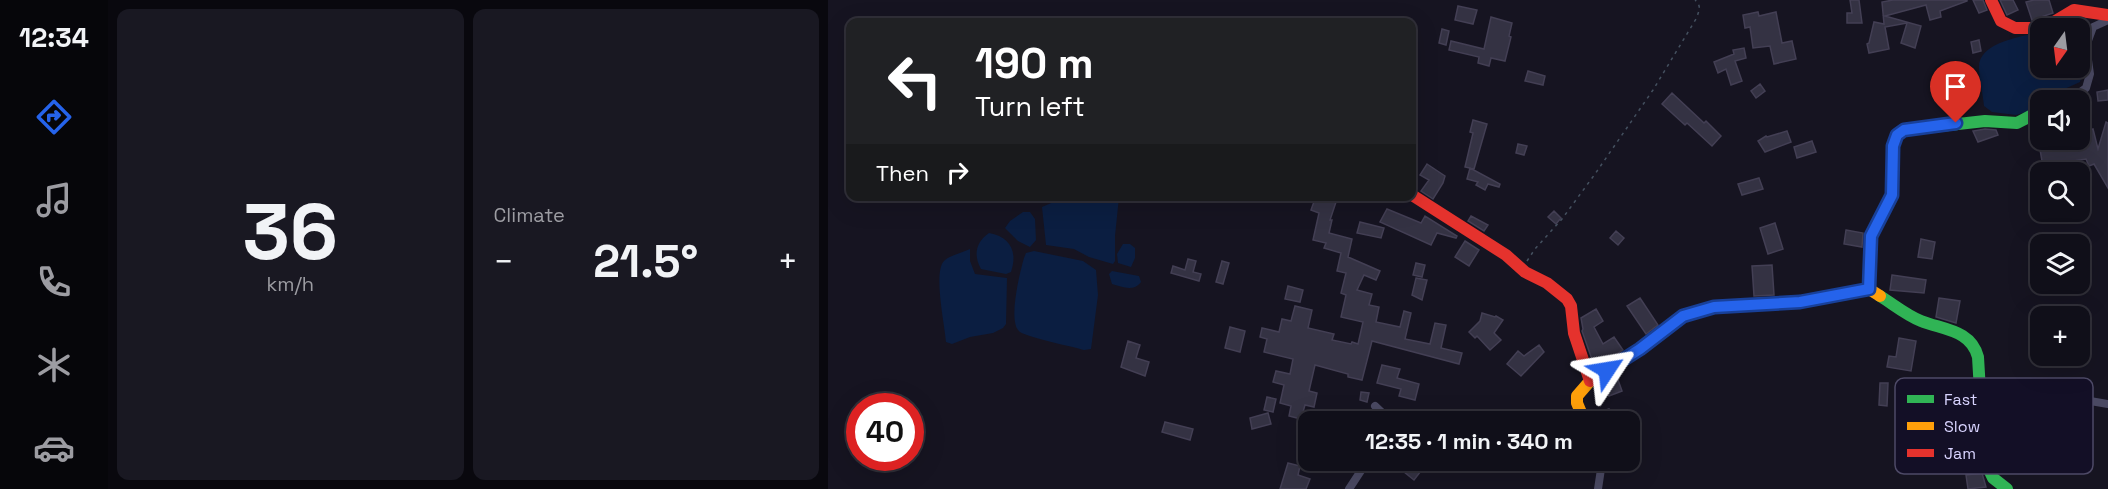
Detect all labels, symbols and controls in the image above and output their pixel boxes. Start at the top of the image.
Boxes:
north arrow [2030,18,2090,78]
map controls [2030,18,2090,366]
text: 12:34 [19,20,89,55]
text: 190 m [975,37,1094,90]
icon: left [876,42,954,120]
pin [1930,61,1981,123]
icon: arrive [1939,70,1972,103]
text: Turn left [975,89,1085,124]
button: sound [2030,90,2090,150]
icon: directions [33,96,75,138]
icon: right [941,156,974,189]
text: Then [876,159,929,187]
button: search [2030,162,2090,222]
icon: music [33,179,75,221]
text: 36 [242,182,338,282]
text: Climate [494,202,565,228]
text: 21.5° [593,233,698,290]
button: layers [2030,234,2090,294]
text: − [494,241,514,283]
text: + [778,241,798,283]
icon: phone [33,261,75,303]
text: km/h [266,271,314,297]
button: + [2030,306,2090,366]
position arrow [1575,338,1639,402]
icon: climate [33,344,75,386]
legend [1895,378,2093,474]
text: Fast [1944,389,1977,410]
speed limit sign: 40 [846,393,924,471]
text: Slow [1944,416,1980,437]
icon: car [33,427,75,469]
text: 12:35 · 1 min · 340 m [1365,427,1573,455]
text: Jam [1944,443,1976,464]

